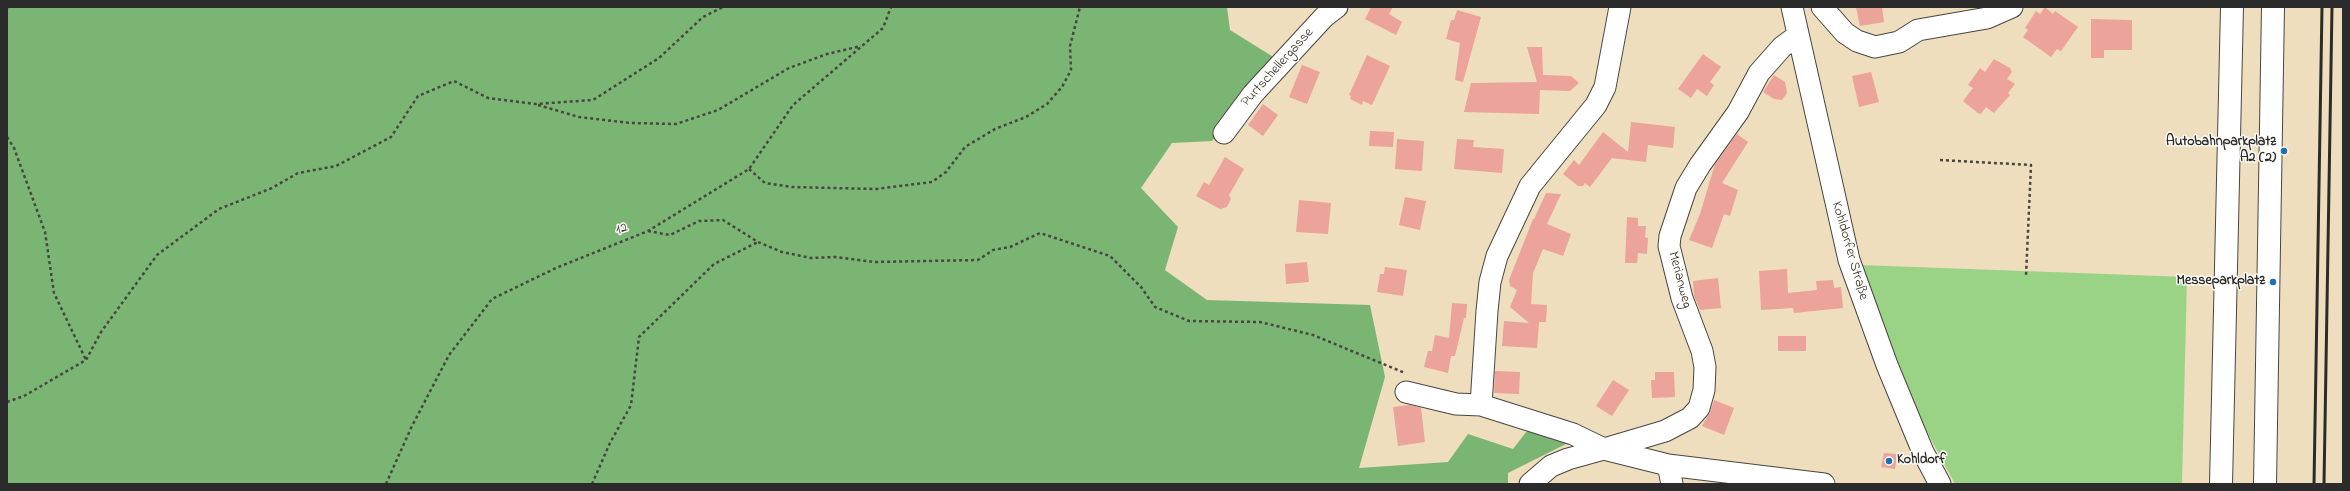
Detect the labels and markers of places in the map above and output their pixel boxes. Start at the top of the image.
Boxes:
place label: Autobahnparkplatz A2 (2) [2166,135,2276,168]
marker: Autobahnparkplatz A2 (2) [2279,146,2289,156]
place label: Messeparkplatz [2176,274,2265,290]
marker: Messeparkplatz [2268,277,2278,287]
place label: Kohldorf [1897,453,1946,469]
marker: Kohldorf [1884,456,1894,466]

